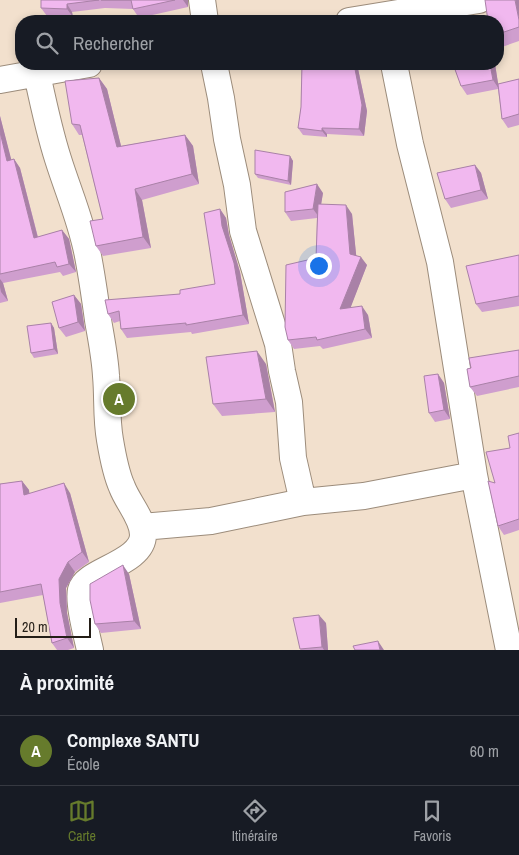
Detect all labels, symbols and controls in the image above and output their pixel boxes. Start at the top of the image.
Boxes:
search box [15,15,504,70]
icon: search [33,29,61,57]
text: Rechercher [73,30,154,56]
your location [306,253,332,279]
pin: A [103,380,135,418]
scale bar [15,615,91,638]
text: 20 m [22,618,48,636]
text: À proximité [20,668,114,697]
text: Complexe SANTU [67,727,199,753]
text: A [31,740,41,762]
text: 60 m [470,740,499,762]
text: École [67,753,100,775]
tab: Carte [68,797,96,845]
tab: Itinéraire [232,797,278,845]
tab: Favoris [413,797,451,845]

